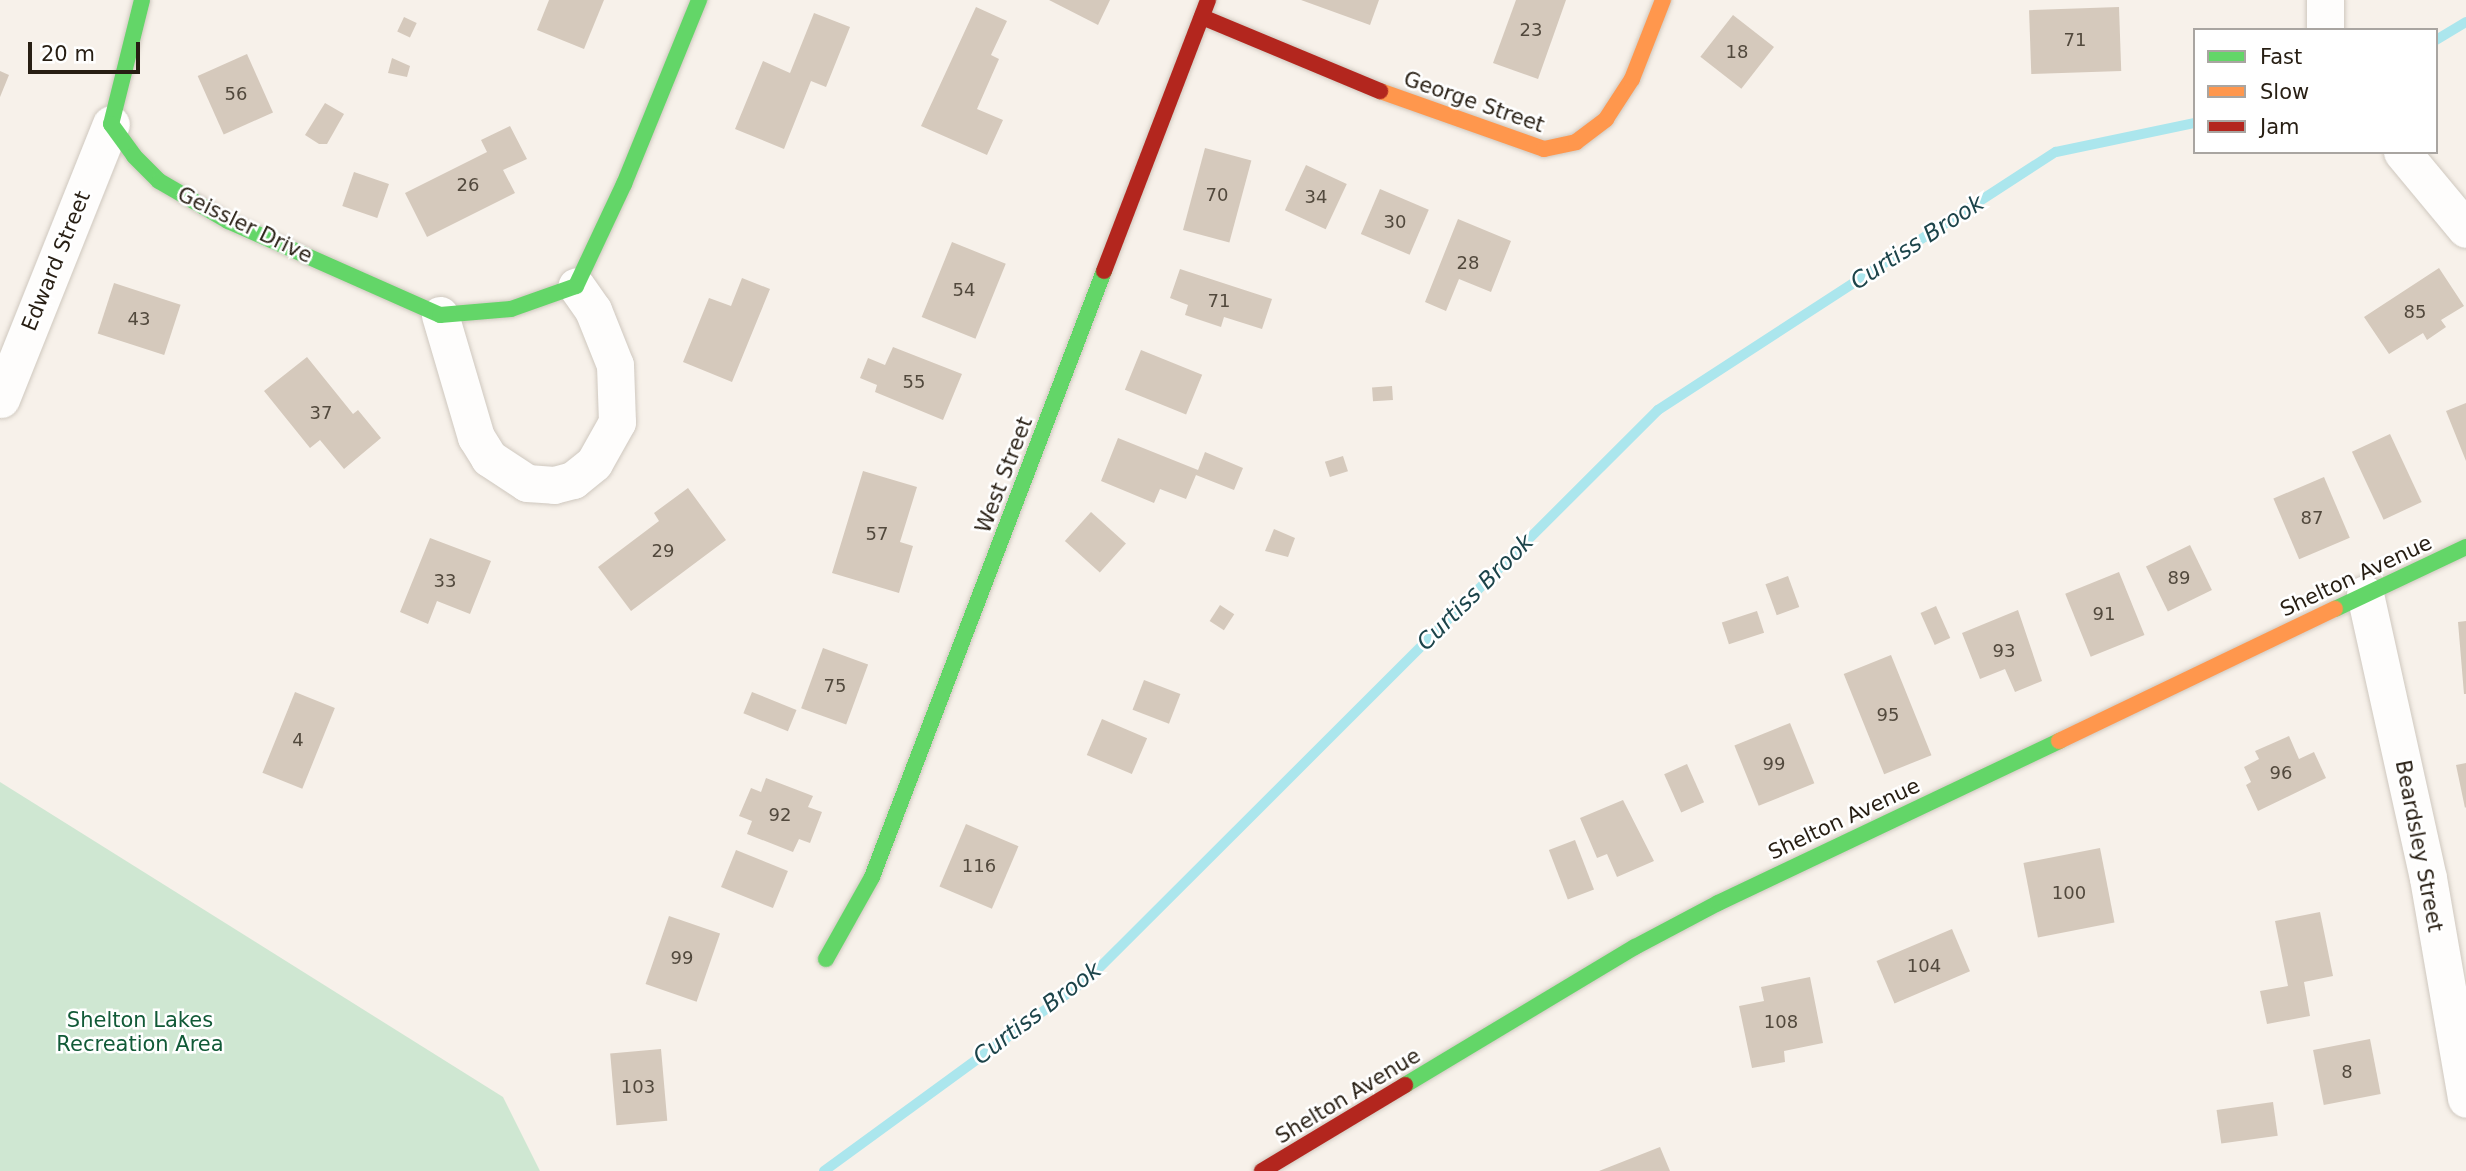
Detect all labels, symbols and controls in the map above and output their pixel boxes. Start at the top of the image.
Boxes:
house number: 23 [1520,19,1542,41]
scale bar [32,28,144,72]
legend [2193,28,2438,154]
house number: 71 [2064,29,2086,51]
house number: 18 [1726,41,1748,63]
text: 20 m [41,42,95,66]
text: Fast [2260,45,2302,69]
street label: George Street [1400,66,1548,138]
text: Slow [2260,80,2309,104]
house number: 56 [225,83,247,105]
text: Jam [2260,115,2300,139]
house number: 26 [457,174,479,196]
street label: Geissler Drive [173,181,317,269]
house number: 70 [1206,184,1228,206]
house number: 34 [1305,186,1327,208]
street label: Edward Street [16,187,96,335]
water label: Curtiss Brook [1845,189,1989,295]
house number: 30 [1384,211,1406,233]
house number: 28 [1457,252,1479,274]
house number: 54 [953,279,975,301]
house number: 71 [1208,290,1230,312]
house number: 85 [2404,301,2426,323]
house number: 43 [128,308,150,330]
house number: 55 [903,371,925,393]
house number: 37 [310,402,332,424]
street label: West Street [970,413,1038,537]
house number: 87 [2301,507,2323,529]
house number: 57 [866,523,888,545]
water label: Curtiss Brook [1411,528,1539,656]
street label: Shelton Avenue [2276,530,2436,622]
house number: 29 [652,540,674,562]
house number: 89 [2168,567,2190,589]
house number: 33 [434,570,456,592]
house number: 91 [2093,603,2115,625]
house number: 93 [1993,640,2015,662]
house number: 75 [824,675,846,697]
house number: 95 [1877,704,1899,726]
house number: 4 [292,729,304,751]
house number: 99 [1763,753,1785,775]
street label: Beardsley Street [2390,758,2448,934]
house number: 96 [2270,762,2292,784]
street label: Shelton Avenue [1764,773,1924,865]
house number: 92 [769,804,791,826]
house number: 116 [962,855,996,877]
house number: 100 [2052,882,2086,904]
house number: 99 [671,947,693,969]
house number: 104 [1907,955,1941,977]
water label: Curtiss Brook [967,956,1107,1070]
park label: Shelton Lakes Recreation Area [56,1007,224,1057]
house number: 108 [1764,1011,1798,1033]
street label: Shelton Avenue [1271,1043,1425,1149]
house number: 8 [2341,1061,2353,1083]
house number: 103 [621,1076,655,1098]

